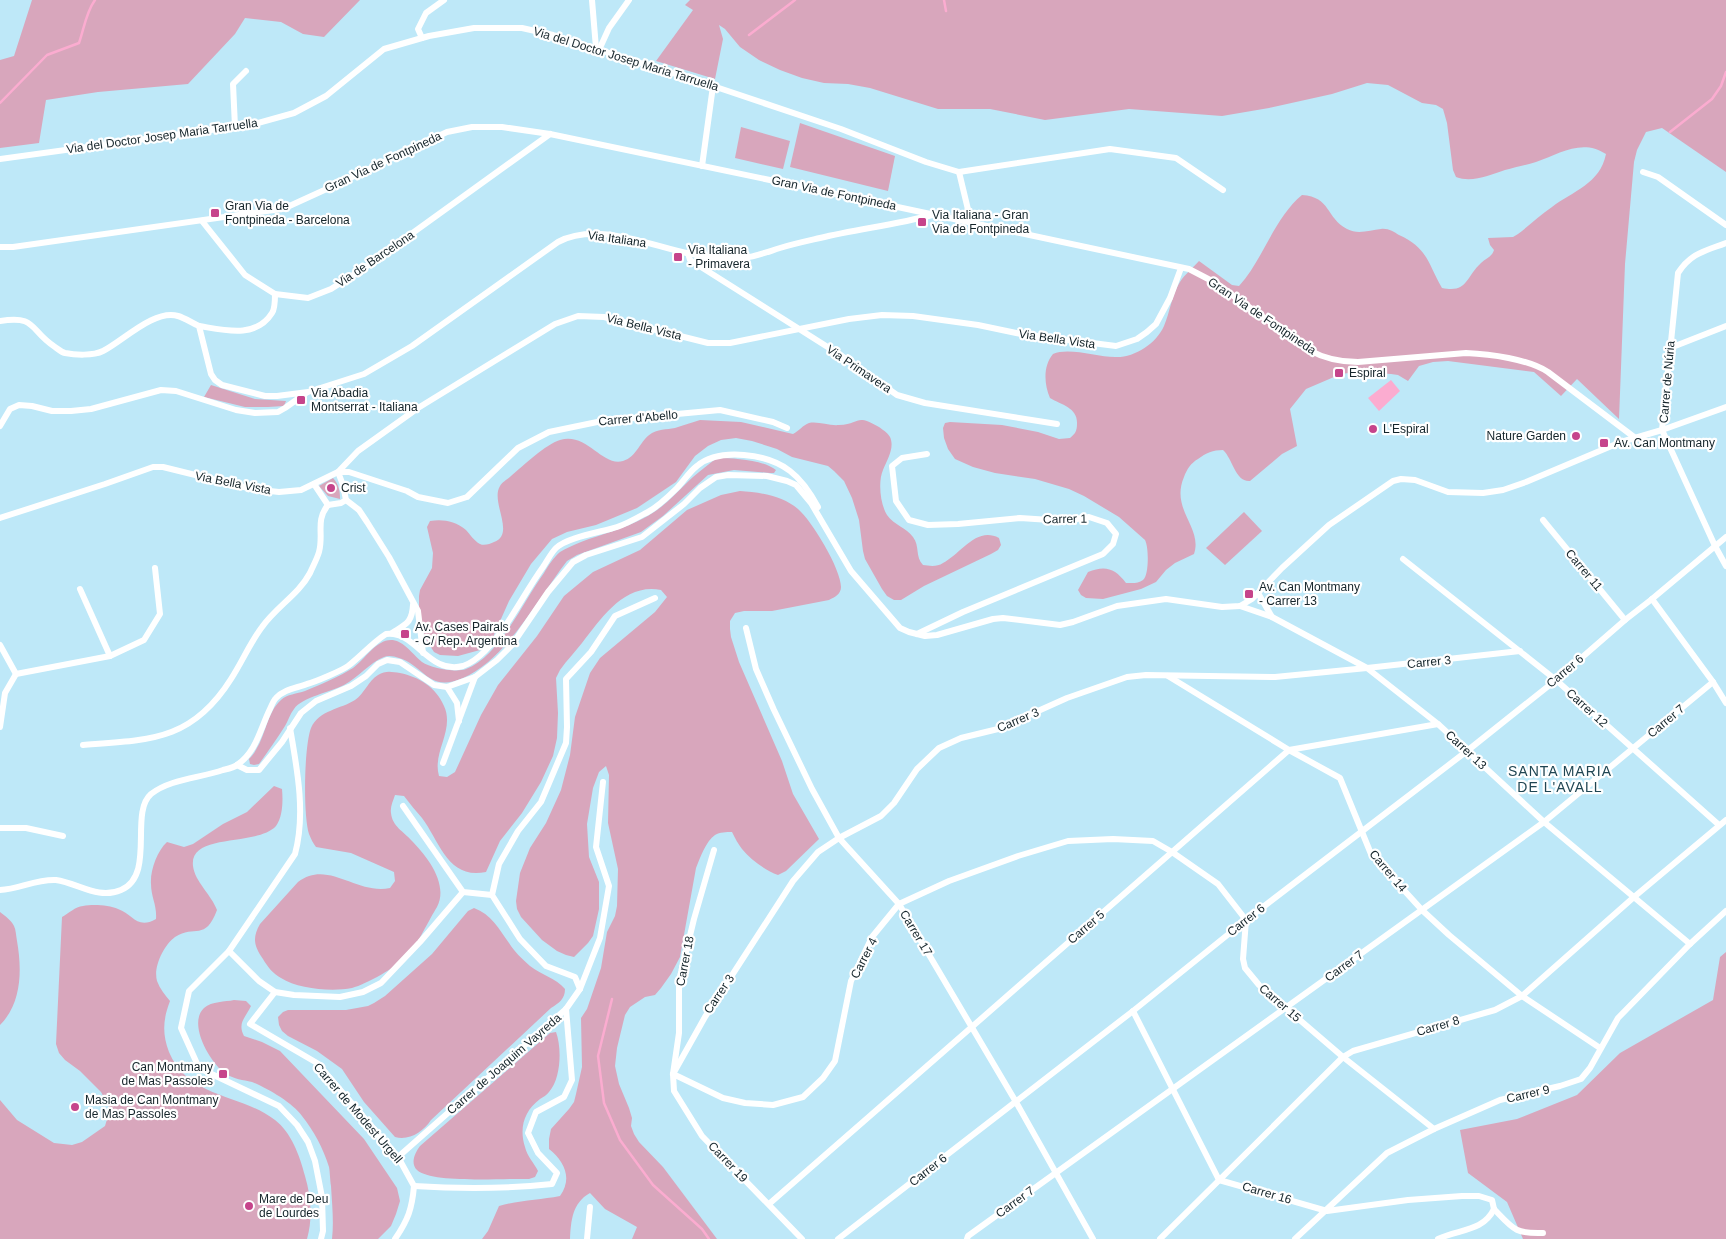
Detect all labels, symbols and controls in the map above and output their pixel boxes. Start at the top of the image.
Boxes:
street label: Via del Doctor Josep Maria Tarruella [532,24,721,94]
street label: Via del Doctor Josep Maria Tarruella [65,116,259,156]
street label: Gran Via de Fontpineda [322,129,444,195]
street label: Gran Via de Fontpineda [770,173,898,213]
place label: Gran Via de Fontpineda - Barcelona [225,199,350,227]
marker: Gran Via de Fontpineda - Barcelona [209,207,221,219]
place label: Via Italiana - Gran Via de Fontpineda [932,208,1030,236]
marker: Via Italiana - Gran Via de Fontpineda [916,216,928,228]
street label: Via de Barcelona [333,228,417,290]
street label: Via Italiana [587,228,648,250]
place label: Via Italiana - Primavera [688,243,750,271]
marker: Via Italiana - Primavera [672,251,684,263]
street label: Gran Via de Fontpineda [1205,275,1319,358]
street label: Via Bella Vista [605,311,683,343]
street label: Via Bella Vista [1018,327,1096,351]
street label: Carrer de Núria [1656,340,1678,424]
street label: Via Primavera [824,342,894,396]
place label: Espiral [1349,366,1386,380]
marker: Espiral [1333,367,1345,379]
place label: Via Abadia Montserrat - Italiana [311,386,418,414]
marker: Via Abadia Montserrat - Italiana [295,394,307,406]
street label: Carrer d'Abello [598,408,679,428]
place label: L'Espiral [1383,422,1429,436]
marker: L'Espiral [1367,423,1379,435]
place label: Nature Garden [1487,429,1566,443]
marker: Nature Garden [1570,430,1582,442]
place label: Av. Can Montmany [1614,436,1715,450]
marker: Av. Can Montmany [1598,437,1610,449]
street label: Via Bella Vista [194,469,272,497]
place label: Crist [341,481,366,495]
marker: Crist [325,482,337,494]
street label: Carrer 1 [1043,512,1087,526]
street label: Carrer 11 [1563,546,1606,594]
place label: Av. Can Montmany - Carrer 13 [1259,580,1360,608]
marker: Av. Can Montmany - Carrer 13 [1243,588,1255,600]
place label: Av. Cases Pairals - C/ Rep. Argentina [415,620,517,648]
marker: Av. Cases Pairals - C/ Rep. Argentina [399,628,411,640]
street label: Carrer 6 [1544,651,1587,691]
street label: Carrer 3 [1406,653,1452,671]
street label: Carrer 12 [1563,686,1611,730]
street label: Carrer 7 [1645,701,1688,741]
street label: Carrer 3 [995,705,1041,735]
street label: Carrer 13 [1443,728,1490,773]
district label: SANTA MARIA DE L'AVALL [1508,763,1612,795]
street label: Carrer 14 [1366,847,1410,895]
street label: Carrer 6 [1224,901,1268,939]
street label: Carrer 5 [1065,907,1107,947]
street label: Carrer 17 [897,908,935,959]
street label: Carrer 18 [673,934,697,987]
street label: Carrer 4 [848,935,880,981]
street label: Carrer 7 [1322,947,1366,985]
street label: Carrer 3 [701,972,737,1016]
street label: Carrer 15 [1256,981,1304,1025]
street label: Carrer de Joaquim Vayreda [444,1010,564,1117]
street label: Carrer 8 [1415,1013,1461,1039]
place label: Can Montmany de Mas Passoles [122,1060,213,1088]
street label: Carrer de Modest Urgell [311,1060,405,1166]
marker: Can Montmany de Mas Passoles [217,1068,229,1080]
street label: Carrer 9 [1505,1082,1551,1106]
place label: Masia de Can Montmany de Mas Passoles [85,1093,218,1121]
marker: Masia de Can Montmany de Mas Passoles [69,1101,81,1113]
street label: Carrer 19 [705,1139,751,1185]
street label: Carrer 6 [906,1151,950,1189]
street label: Carrer 16 [1241,1179,1294,1207]
street label: Carrer 7 [993,1183,1037,1221]
place label: Mare de Deu de Lourdes [259,1192,328,1220]
marker: Mare de Deu de Lourdes [243,1200,255,1212]

